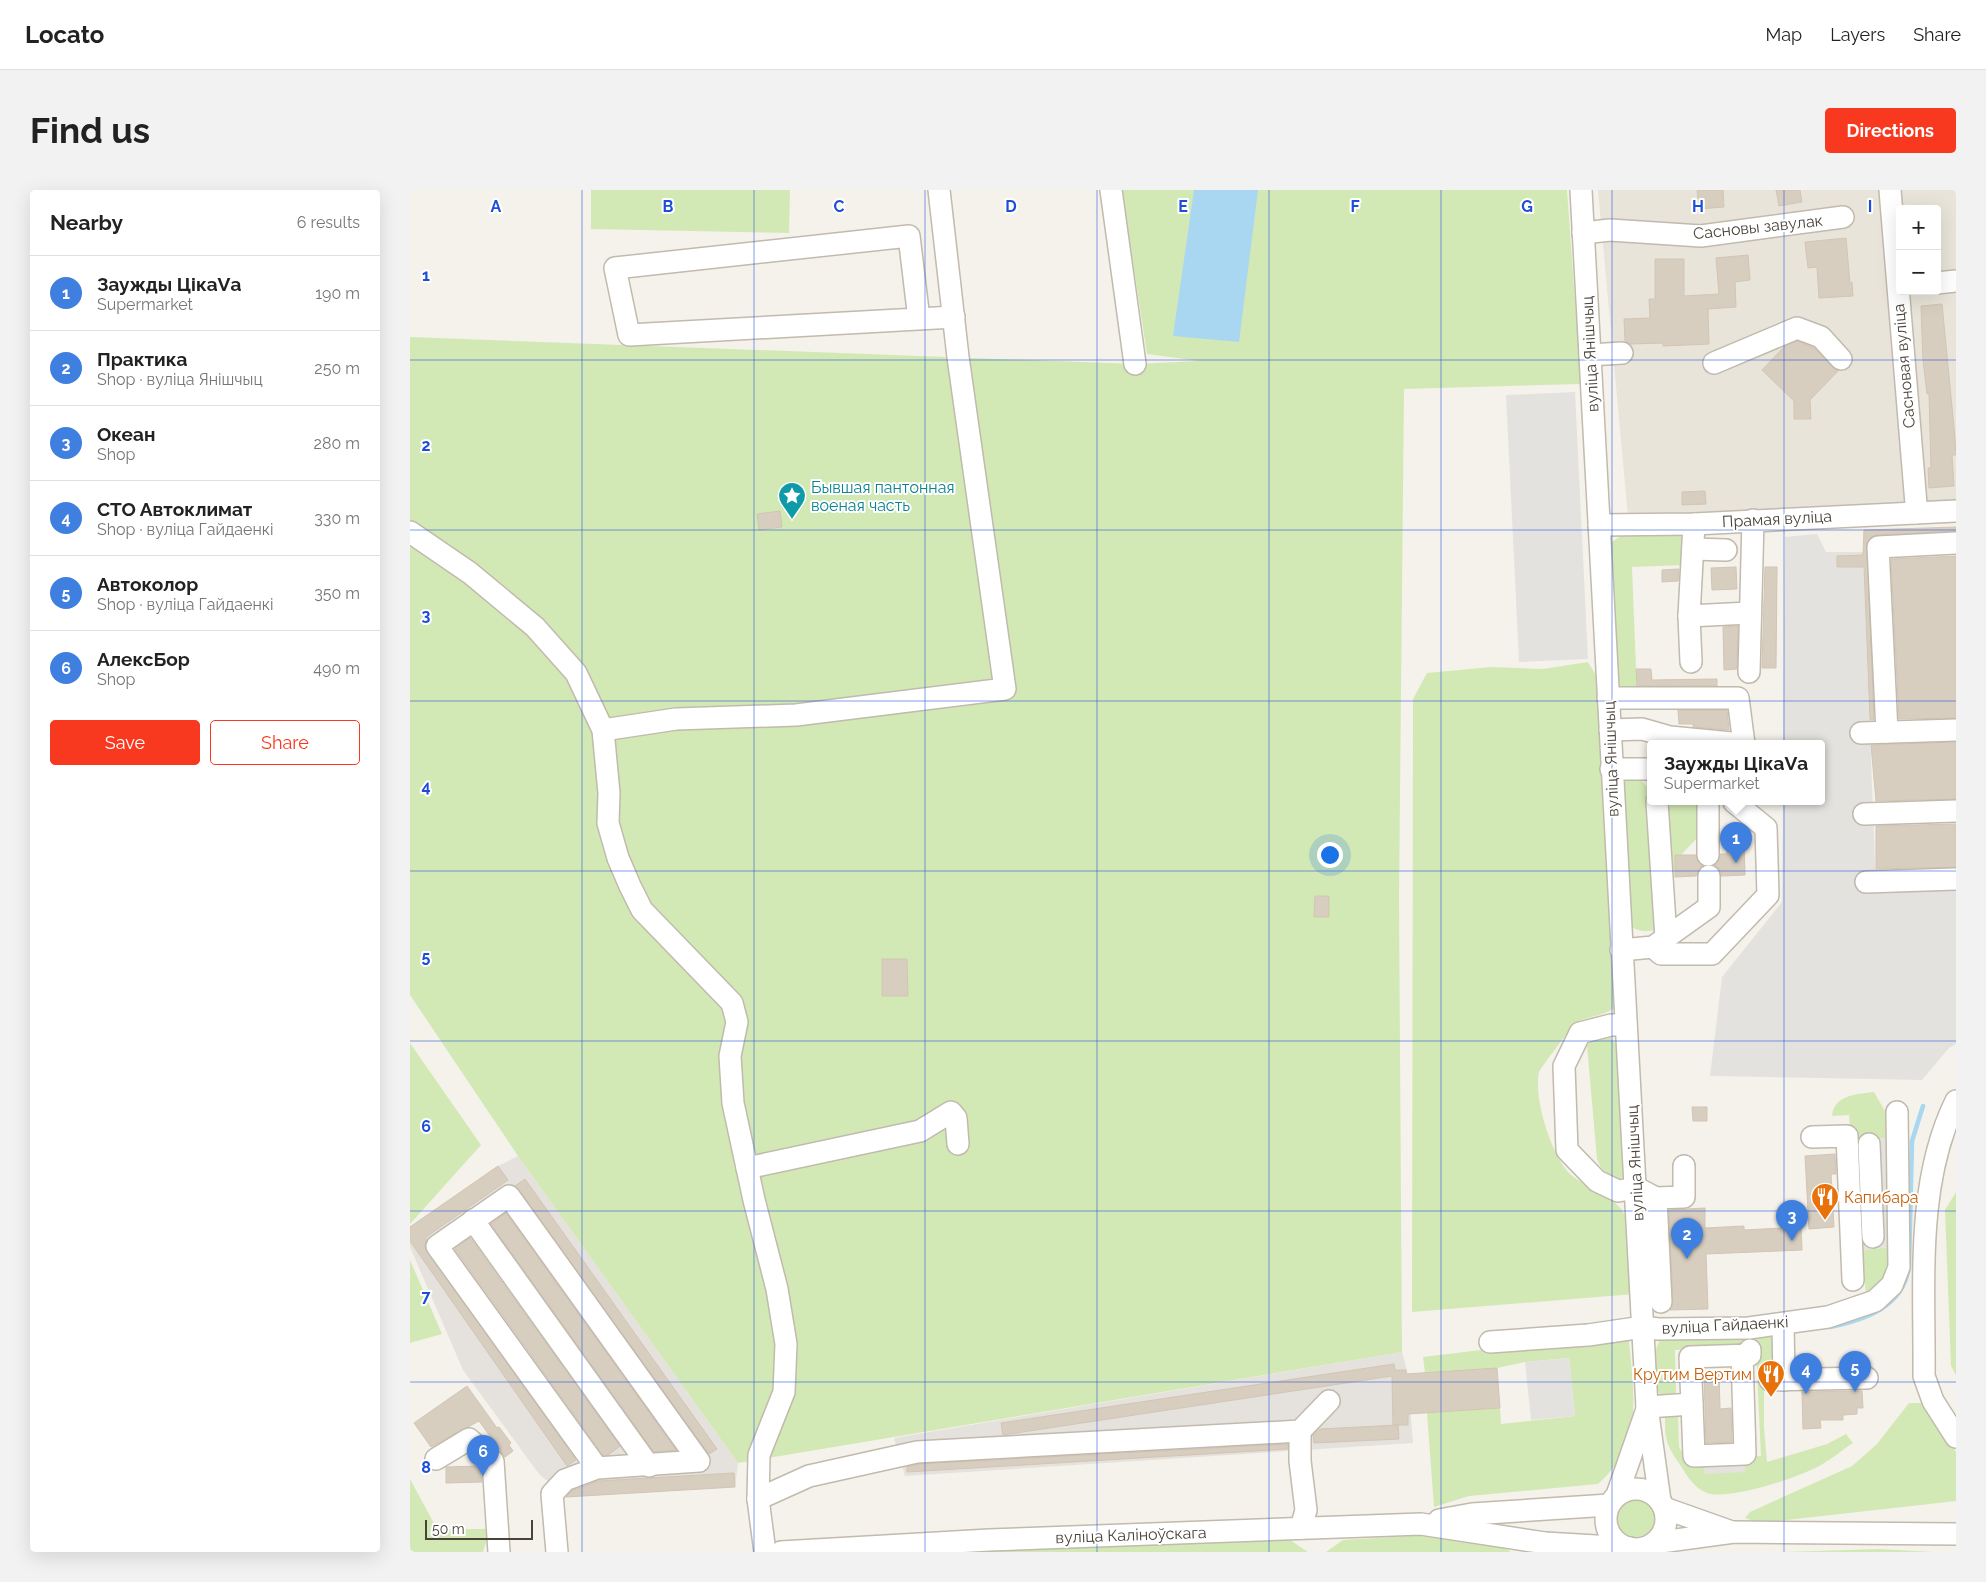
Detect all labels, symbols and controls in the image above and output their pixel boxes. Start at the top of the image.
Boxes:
text: Locato [25,20,104,49]
text: Map [1766,24,1802,45]
text: Layers [1830,24,1885,45]
text: Share [1913,24,1961,45]
button: Directions [1825,108,1956,153]
text: Find us [30,110,150,151]
text: A [491,197,502,216]
text: B [663,197,674,216]
text: C [834,197,845,216]
text: D [1005,197,1017,216]
text: E [1178,197,1188,216]
text: F [1350,197,1360,216]
text: G [1521,197,1533,216]
text: H [1692,197,1704,216]
text: I [1868,197,1872,216]
map controls [1896,205,1941,295]
button: + [1896,205,1941,250]
text: Nearby [50,210,123,235]
street label: Сасновы завулак [1692,211,1824,243]
text: 6 results [297,213,360,232]
button: − [1896,250,1941,295]
text: 1 [422,266,430,285]
text: Заужды ЦікаVа [97,273,241,295]
text: 1 [62,284,70,303]
text: 190 m [315,284,360,303]
text: Supermarket [97,295,193,314]
street label: вуліца Янішчыц [1577,296,1603,412]
street label: Сасновая вуліца [1889,303,1919,429]
text: Практика [97,348,187,370]
text: 2 [61,359,71,378]
text: 250 m [314,359,360,378]
text: Shop · вуліца Янішчыц [97,370,263,389]
text: Океан [97,423,155,445]
text: 3 [62,434,70,453]
text: 280 m [314,434,360,453]
text: 2 [421,436,431,455]
text: Shop [97,445,135,464]
place label: Бывшая пантонная военая часть [811,478,955,515]
place icon: Бывшая пантонная военая часть [777,481,807,520]
text: СТО Автоклимат [97,498,252,520]
street label: Прамая вуліца [1722,507,1832,531]
text: 4 [61,509,71,528]
text: 330 m [314,509,360,528]
text: Shop · вуліца Гайдаенкі [97,520,274,539]
text: Автоколор [97,573,198,595]
text: 5 [62,584,70,603]
text: 350 m [314,584,360,603]
text: Shop · вуліца Гайдаенкі [97,595,274,614]
text: 3 [422,606,431,625]
text: АлексБор [97,648,190,670]
text: 6 [61,659,71,678]
text: 490 m [313,659,360,678]
text: Shop [97,670,135,689]
street label: вуліца Янішчыц [1599,701,1623,817]
button: Save [50,720,200,765]
button: Share [210,720,360,765]
popup [1647,740,1825,805]
text: Заужды ЦікаVа [1664,752,1808,774]
text: Supermarket [1664,774,1760,793]
text: 4 [421,777,431,796]
pin: 1 [1720,822,1752,863]
your location [1317,842,1343,868]
text: 5 [422,947,431,966]
street label: вуліца Янішчыц [1622,1105,1648,1221]
text: 6 [421,1117,431,1136]
restaurant icon: Капибара [1810,1182,1840,1221]
place label: Капибара [1844,1188,1919,1207]
pin: 3 [1776,1200,1808,1241]
pin: 2 [1671,1218,1703,1259]
text: 7 [422,1287,431,1306]
street label: вуліца Гайдаенкі [1661,1312,1789,1338]
pin: 5 [1839,1351,1871,1392]
pin: 4 [1790,1353,1822,1394]
restaurant icon: Крутим Вертим [1756,1359,1786,1398]
place label: Крутим Вертим [1633,1365,1752,1384]
pin: 6 [467,1435,499,1476]
text: 8 [421,1458,431,1477]
scale bar [425,1517,532,1540]
text: 50 m [432,1521,465,1537]
street label: вуліца Каліноўскага [1055,1523,1207,1547]

